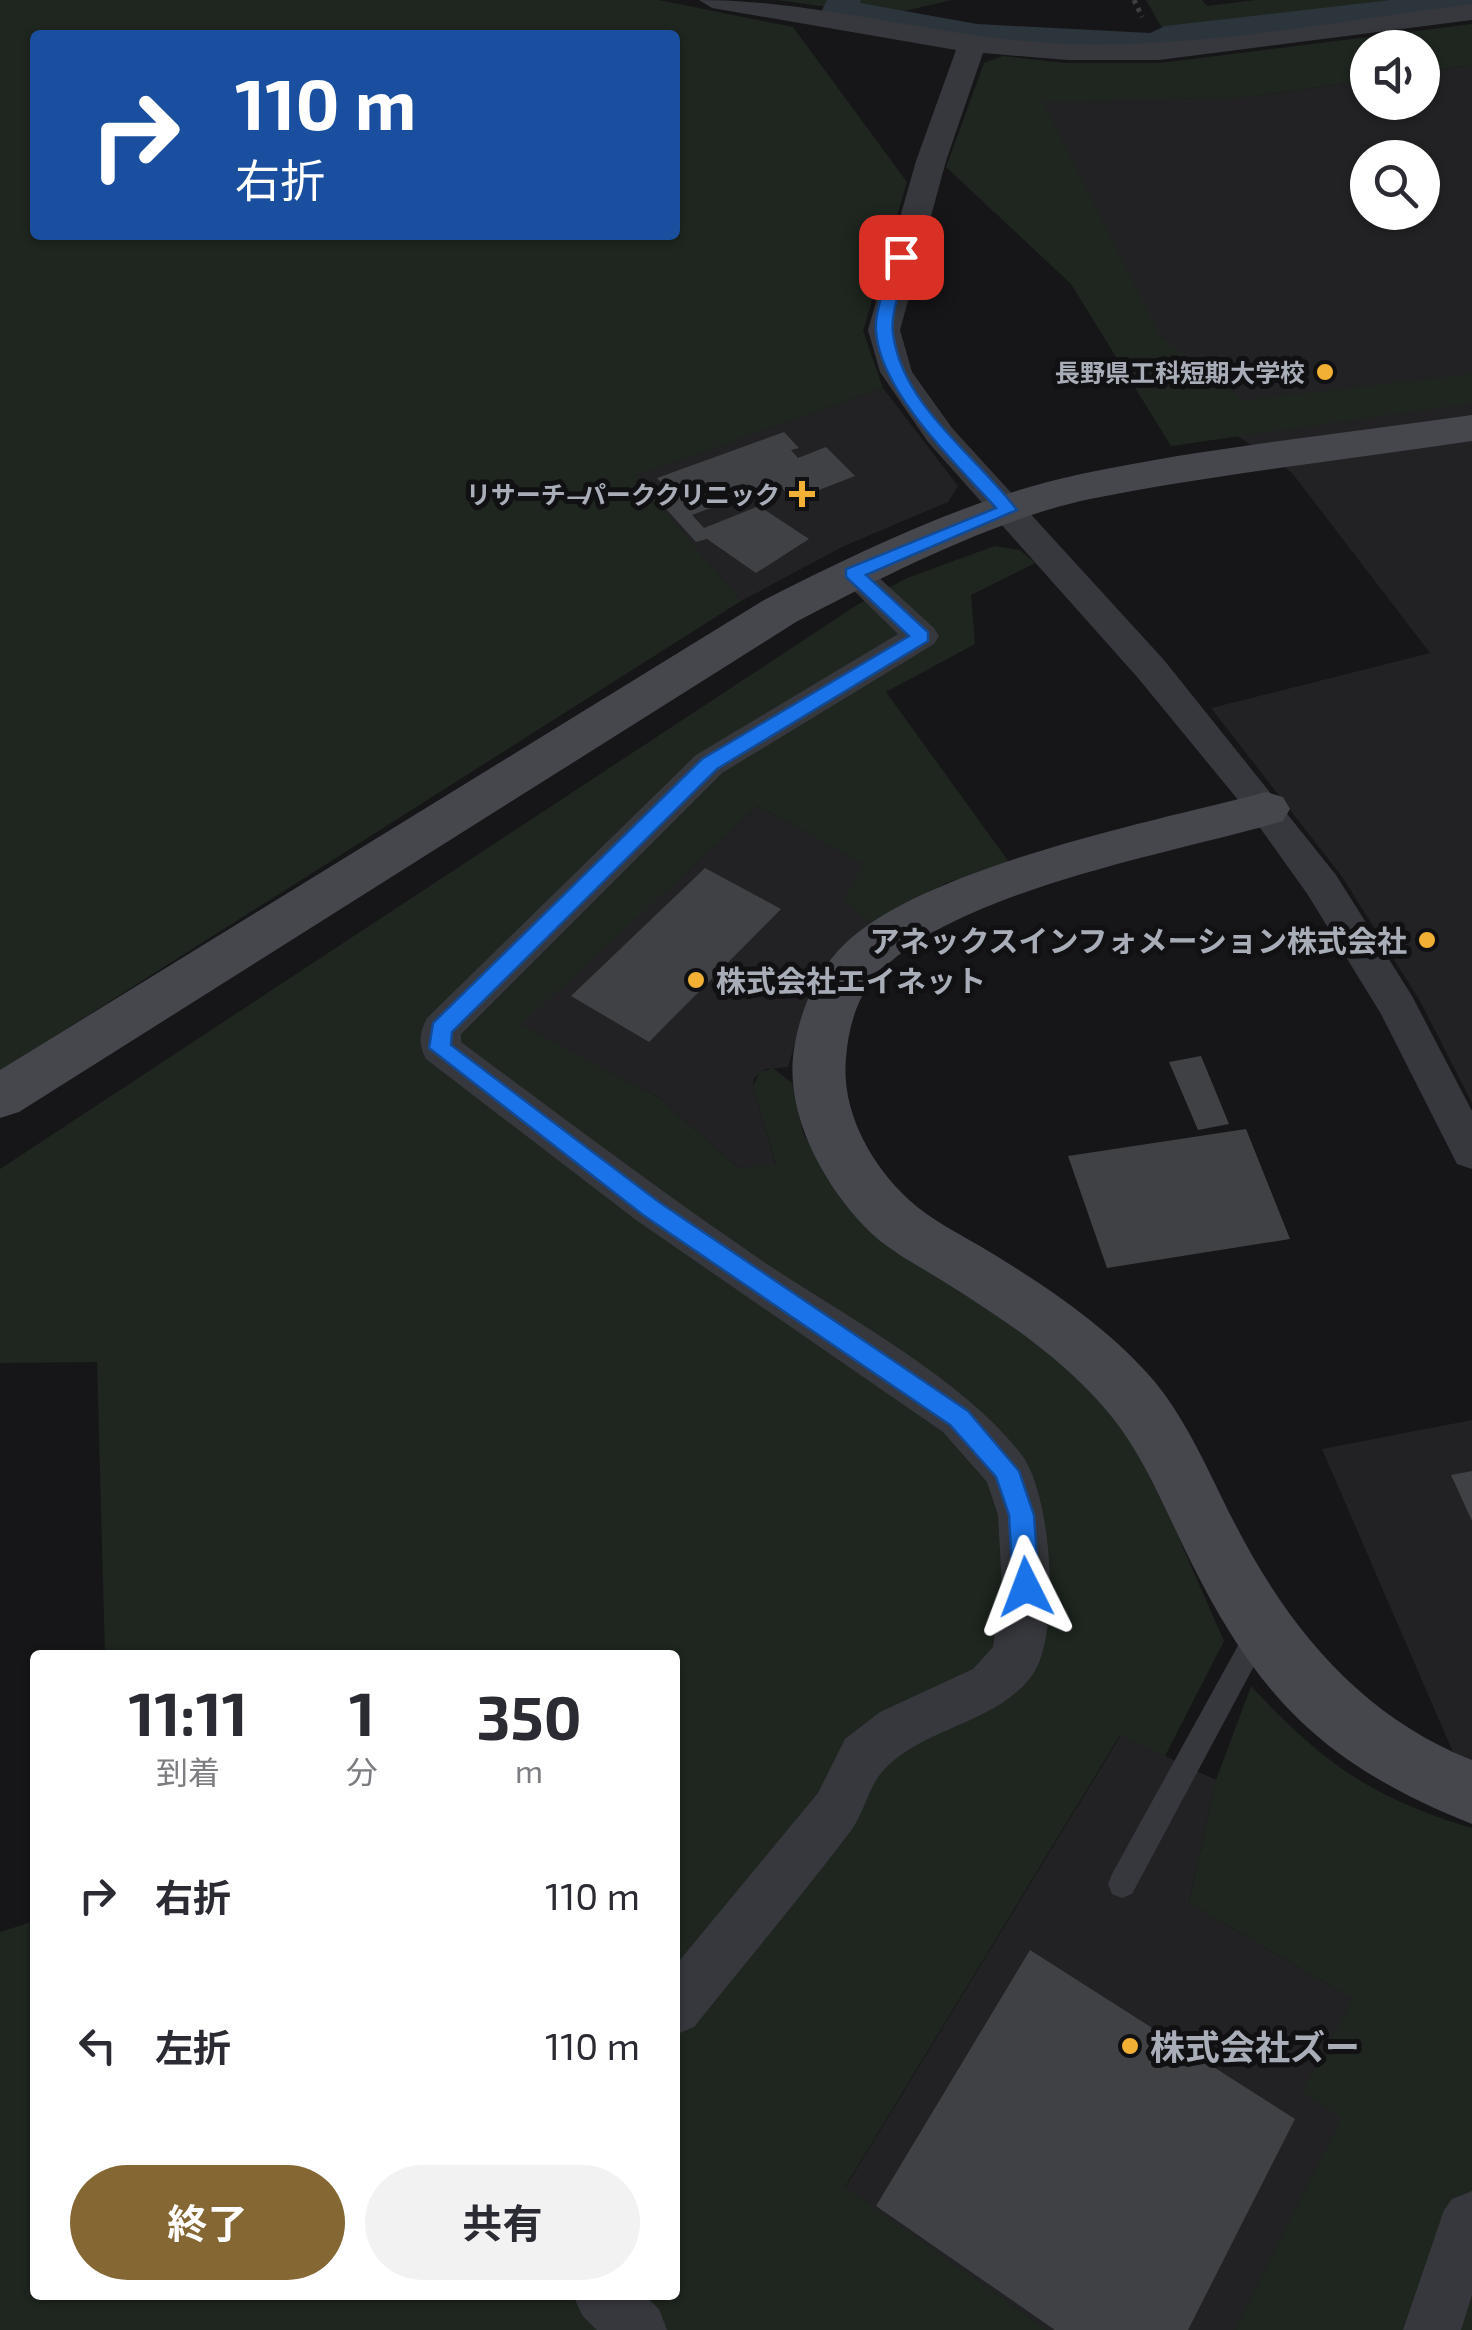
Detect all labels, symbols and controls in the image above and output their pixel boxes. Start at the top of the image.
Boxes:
map controls [1350,30,1440,230]
button: sound [1350,30,1440,120]
text: 110 m [235,60,416,144]
icon: right [70,70,200,200]
button: search [1350,140,1440,230]
text: 右折 [235,152,325,206]
pin [859,215,944,300]
icon: arrive [874,230,929,285]
place label: 長野県工科短期大学校 [1055,357,1305,387]
marker: 長野県工科短期大学校 [1314,361,1336,383]
place label: リサーチ―パーククリニック [466,479,780,509]
marker: リサーチ―パーククリニック [789,481,815,507]
place label: アネックスインフォメーション株式会社 [869,922,1407,958]
marker: アネックスインフォメーション株式会社 [1416,929,1438,951]
place label: 株式会社エイネット [716,962,986,998]
marker: 株式会社エイネット [685,969,707,991]
position arrow [974,1535,1078,1639]
text: 11:11 [128,1676,248,1748]
text: 1 [349,1676,375,1748]
text: 350 [477,1680,582,1752]
text: m [515,1751,543,1789]
text: 到着 [156,1752,220,1790]
text: 分 [346,1752,378,1790]
icon: right [70,1868,125,1923]
text: 110 m [545,1872,640,1918]
text: 右折 [155,1874,231,1920]
icon: left [70,2018,125,2073]
text: 110 m [545,2022,640,2068]
text: 左折 [155,2024,231,2070]
place label: 株式会社ズー [1150,2025,1360,2067]
marker: 株式会社ズー [1119,2035,1141,2057]
button: 終了 [70,2165,345,2280]
button: 共有 [365,2165,640,2280]

